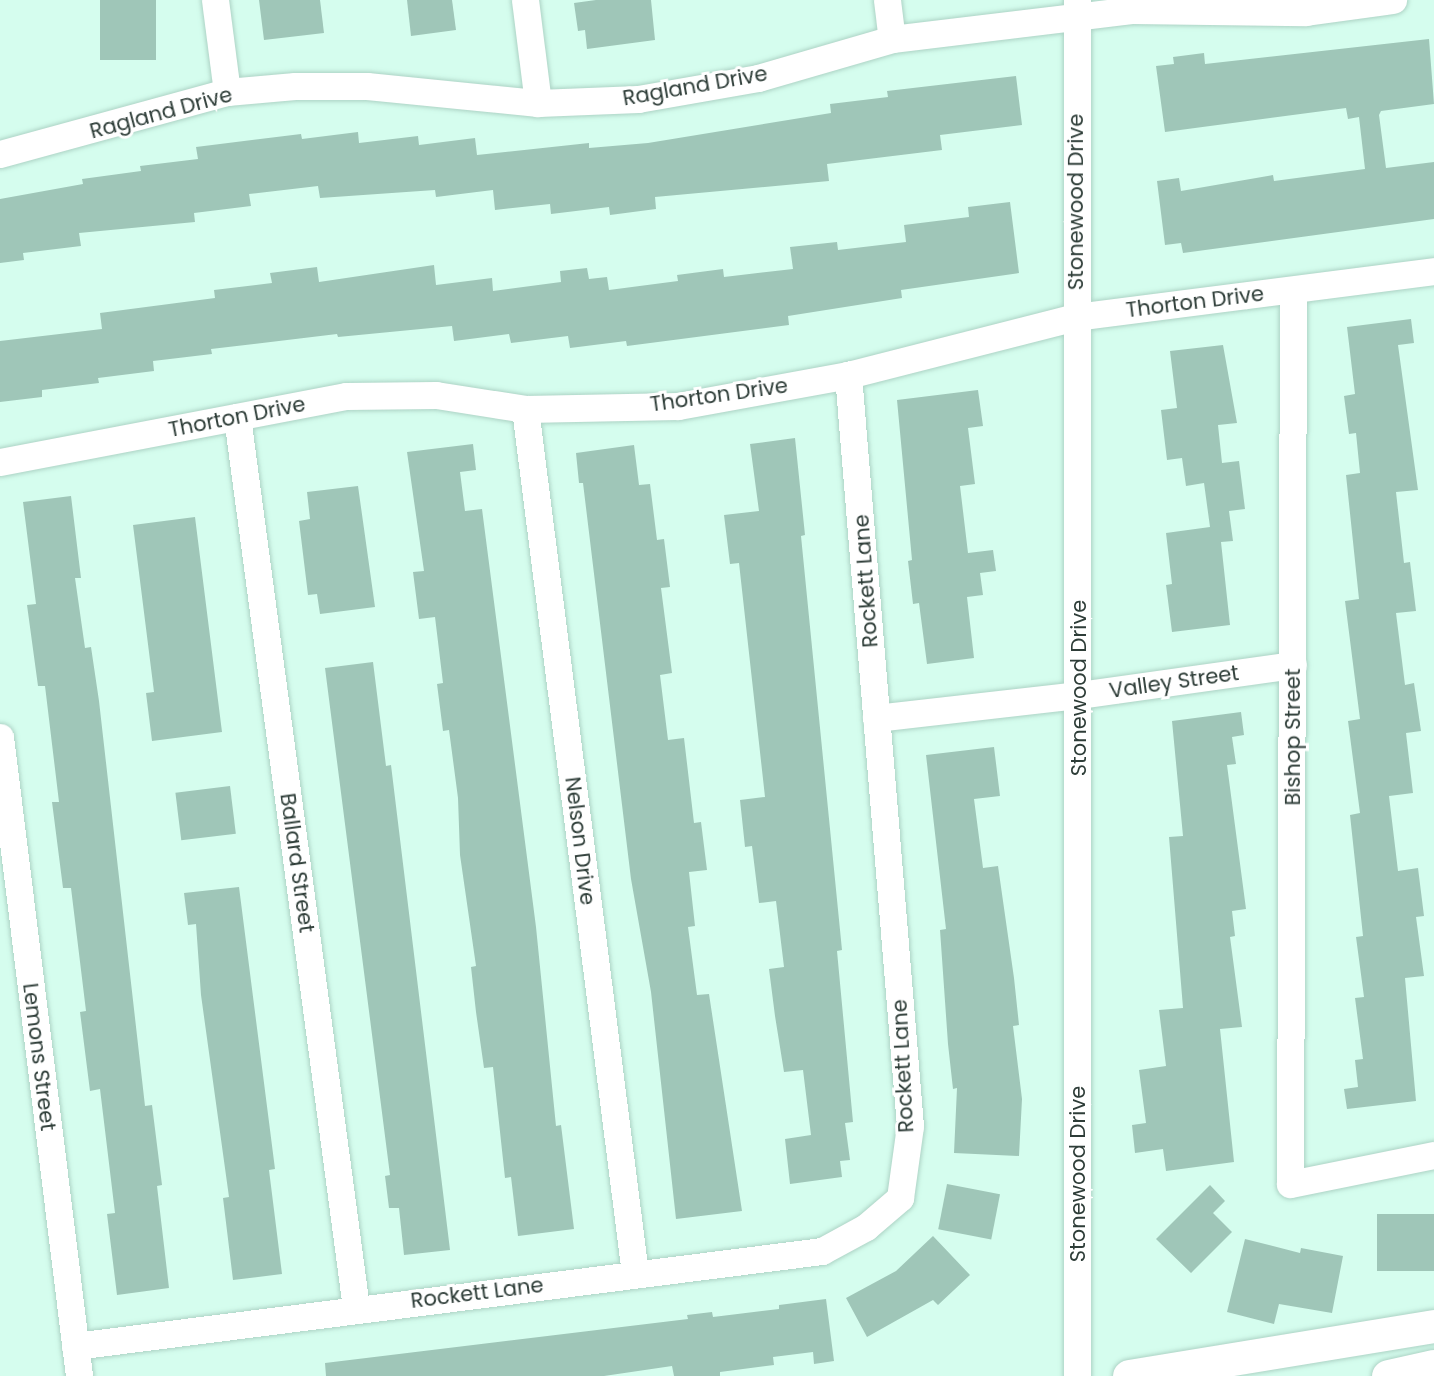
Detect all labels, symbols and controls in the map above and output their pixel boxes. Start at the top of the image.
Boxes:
street label: Ragland Drive [621,61,769,111]
street label: Ragland Drive [87,82,235,144]
street label: Stonewood Drive [1063,114,1089,290]
street label: Thorton Drive [1125,281,1265,323]
street label: Thorton Drive [648,373,790,417]
street label: Thorton Drive [166,391,308,443]
street label: Rockett Lane [849,514,883,648]
street label: Stonewood Drive [1066,600,1092,776]
street label: Valley Street [1108,660,1240,704]
street label: Bishop Street [1280,668,1306,806]
street label: Nelson Drive [560,775,600,907]
street label: Ballard Street [275,792,319,934]
street label: Lemons Street [17,982,61,1132]
street label: Rockett Lane [887,999,919,1133]
street label: Stonewood Drive [1065,1086,1091,1262]
street label: Rockett Lane [409,1272,545,1314]

